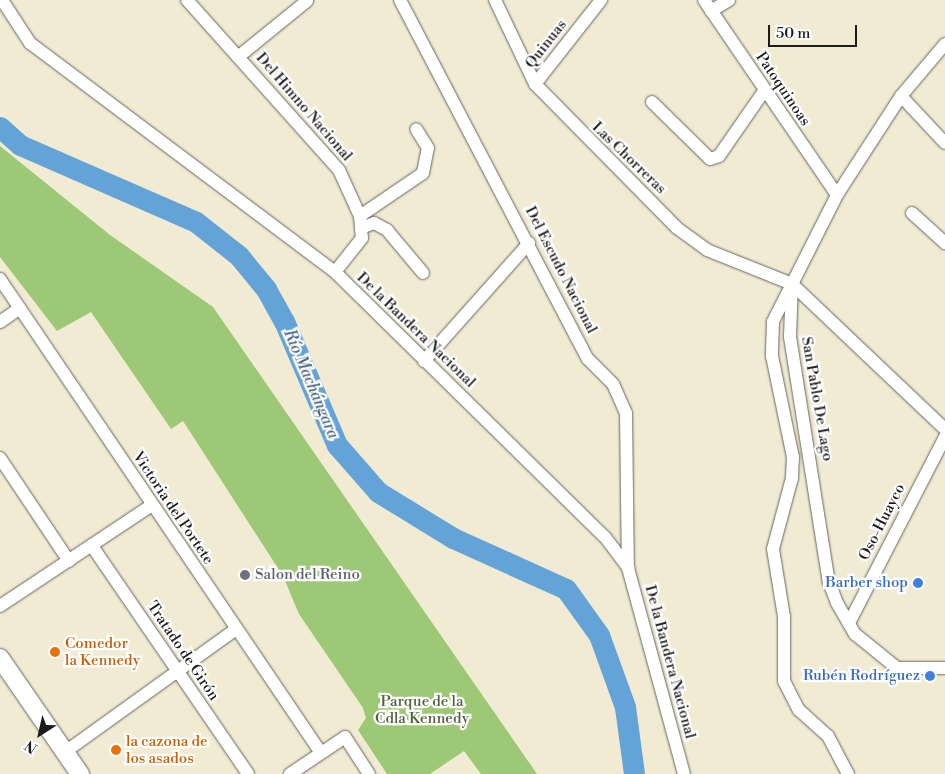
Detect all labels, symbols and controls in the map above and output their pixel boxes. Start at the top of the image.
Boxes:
scale bar [770,15,859,47]
street label: Quinuas [521,16,571,72]
text: 50 m [776,24,810,43]
street label: Del Himno Nacional [252,49,356,165]
street label: Patoquinoas [752,49,814,129]
street label: Las Chorreras [588,118,670,198]
street label: Del Escudo Nacional [521,203,601,337]
street label: De la Bandera Nacional [353,269,479,391]
water label: Río Machángara [279,327,343,441]
street label: San Pablo De Lago [797,335,837,463]
street label: Victoria del Portete [129,448,217,568]
street label: Oso-Huayco [855,481,909,563]
place label: Salon del Reino [255,566,360,584]
marker: Salon del Reino [239,569,251,581]
place label: Barber shop [825,574,908,592]
marker: Barber shop [912,577,924,589]
street label: De la Bandera Nacional [641,583,699,741]
street label: Tratado de Girón [143,598,223,704]
place label: Comedor la Kennedy [65,634,140,669]
marker: Comedor la Kennedy [49,646,61,658]
place label: Rubén Rodríguez [803,667,920,685]
marker: Rubén Rodríguez [924,670,936,682]
park label: Parque de la Cdla Kennedy [375,692,469,727]
north arrow [15,709,65,759]
place label: la cazona de los asados [126,732,208,767]
text: N [22,736,41,757]
marker: la cazona de los asados [110,744,122,756]

